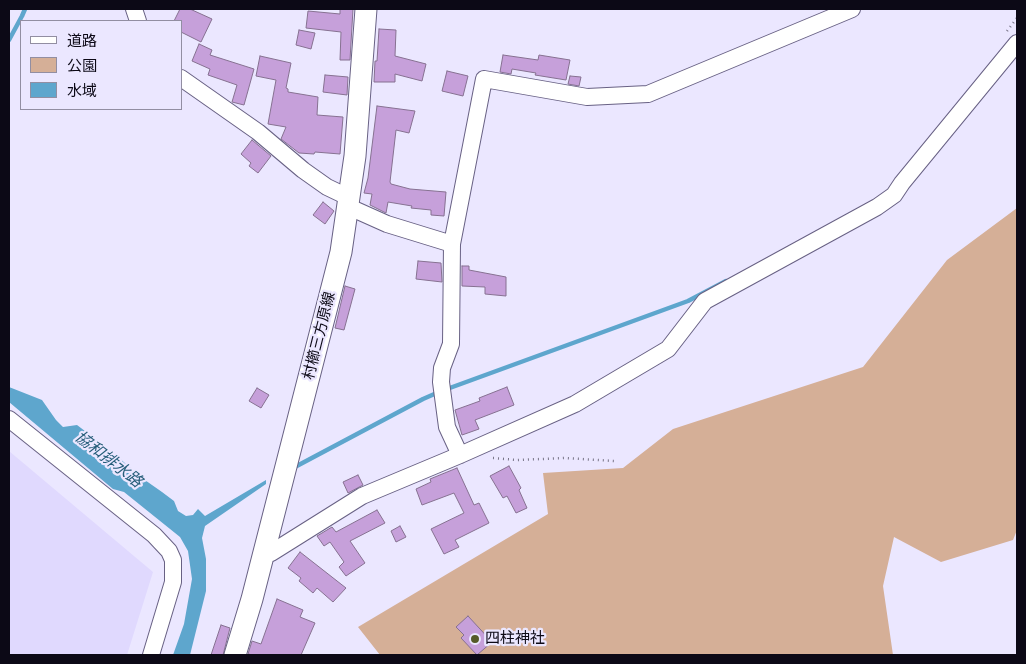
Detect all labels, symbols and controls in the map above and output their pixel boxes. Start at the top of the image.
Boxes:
legend [20,20,182,110]
text: 道路 [67,32,97,50]
text: 公園 [67,57,97,75]
text: 水域 [67,82,97,100]
street label: 村櫛三方原線 [300,290,340,382]
water label: 協和排水路 [71,428,145,492]
place label: 四柱神社 [485,630,545,648]
marker: 四柱神社 [469,633,481,645]

